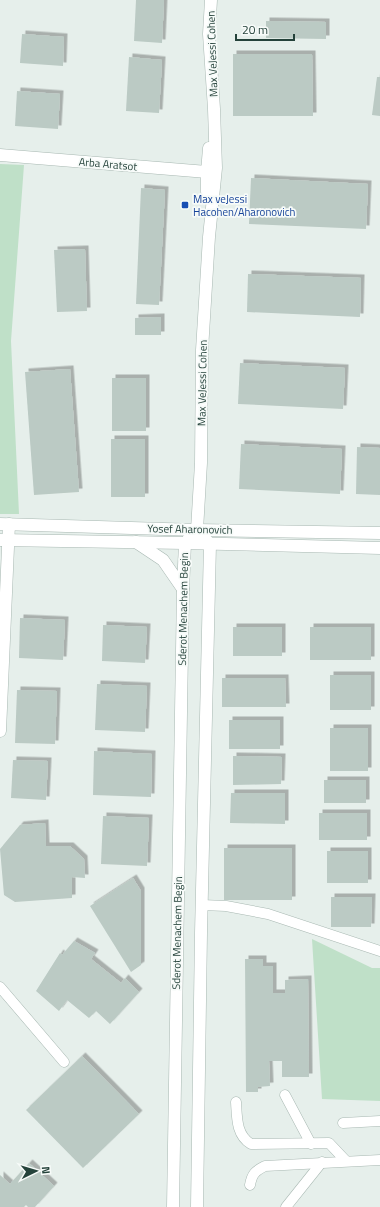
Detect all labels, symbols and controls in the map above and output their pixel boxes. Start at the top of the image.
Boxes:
street label: Max VeJessi Cohen [202,10,222,97]
scale bar [236,16,294,42]
text: 20 m [242,20,268,39]
street label: Arba Aratsot [78,153,138,175]
place label: Max veJessi Hacohen/Aharonovich [193,191,295,220]
marker: Max veJessi Hacohen/Aharonovich [180,200,190,210]
street label: Max VeJessi Cohen [193,340,211,426]
street label: Yosef Aharonovich [147,520,233,538]
street label: Sderot Menachem Begin [174,552,192,666]
street label: Sderot Menachem Begin [168,876,186,990]
north arrow [16,1151,56,1191]
text: N [38,1166,54,1175]

